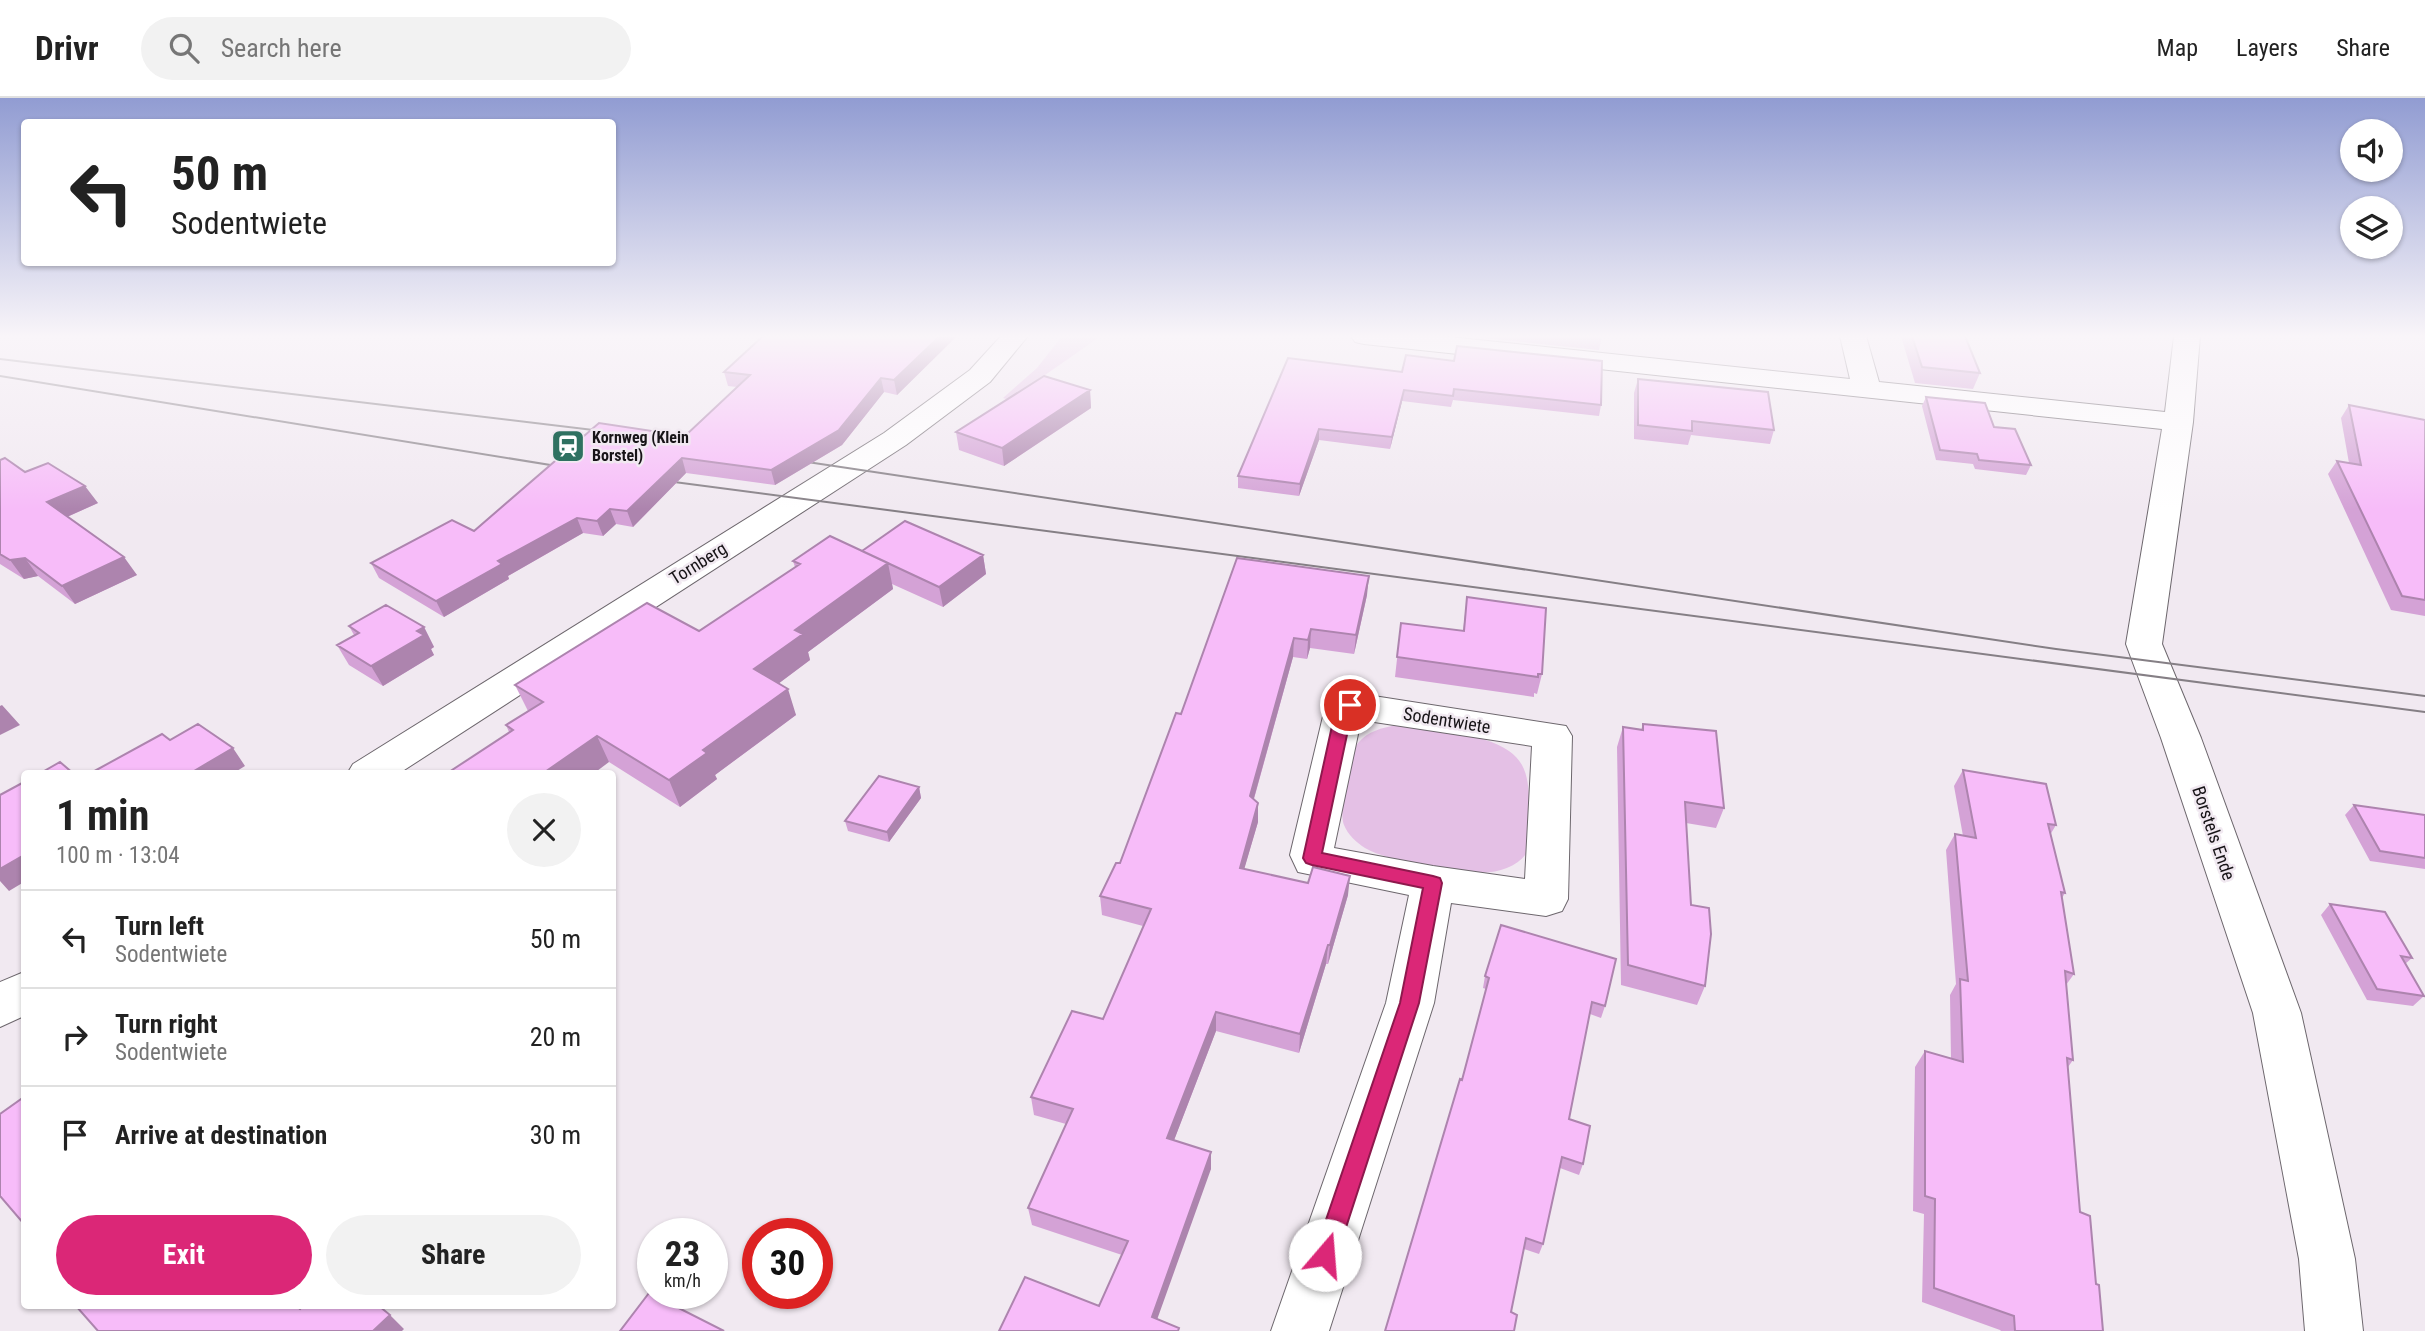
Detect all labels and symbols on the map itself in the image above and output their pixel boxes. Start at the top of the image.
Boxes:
station icon: Kornweg (Klein Borstel) [549,427,587,465]
place label: Kornweg (Klein Borstel) [592,428,689,465]
street label: Tornberg [666,537,730,589]
pin [1320,675,1380,735]
street label: Sodentwiete [1402,703,1492,737]
street label: Borstels Ende [2188,783,2240,883]
speed limit sign: 30 [742,1218,833,1309]
position arrow [1288,1218,1362,1292]

